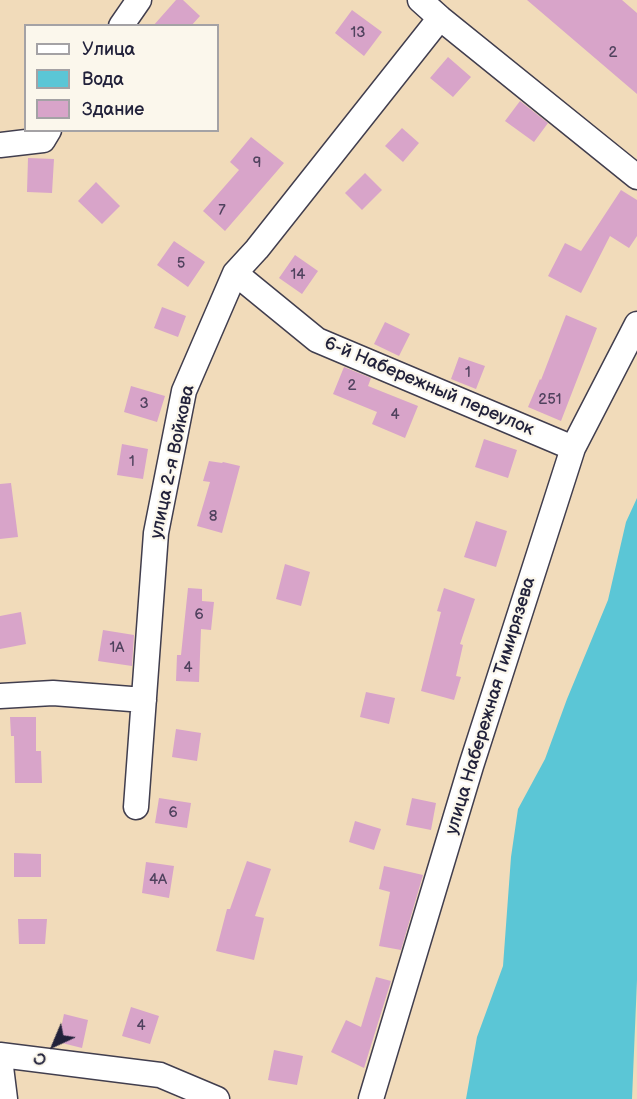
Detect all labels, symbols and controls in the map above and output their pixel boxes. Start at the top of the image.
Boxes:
legend [24,24,219,132]
house number: 13 [350,24,366,42]
text: Улица [82,39,135,60]
house number: 2 [609,44,617,62]
text: Вода [82,69,124,90]
text: Здание [82,99,144,120]
house number: 9 [253,154,261,172]
house number: 7 [218,202,226,220]
house number: 5 [177,255,185,273]
house number: 14 [291,266,305,284]
street label: 6-й Набережный переулок [321,333,537,441]
house number: 1 [465,364,471,382]
house number: 2 [348,377,356,395]
street label: улица 2-я Войкова [146,383,200,541]
house number: 251 [538,391,562,409]
house number: 3 [139,395,149,413]
house number: 4 [390,406,400,424]
house number: 1 [129,453,135,471]
house number: 8 [209,508,217,526]
street label: улица Набережная Тимирязева [441,575,541,837]
house number: 6 [194,606,204,624]
house number: 1А [110,639,124,657]
house number: 4 [183,659,193,677]
house number: 6 [168,804,178,822]
house number: 4А [149,871,167,889]
north arrow [24,1015,84,1075]
house number: 4 [136,1017,146,1035]
text: С [31,1048,52,1069]

